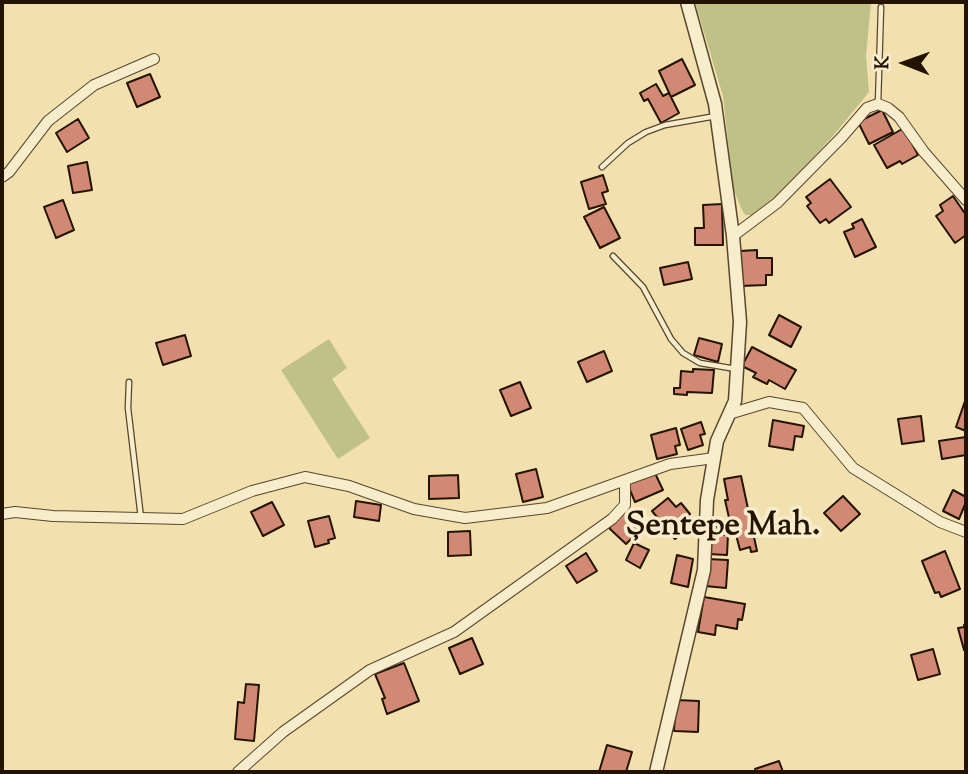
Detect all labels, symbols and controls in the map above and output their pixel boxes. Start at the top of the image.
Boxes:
north arrow [870,28,940,98]
text: K [870,56,897,70]
district label: Şentepe Mah. [626,508,820,548]

